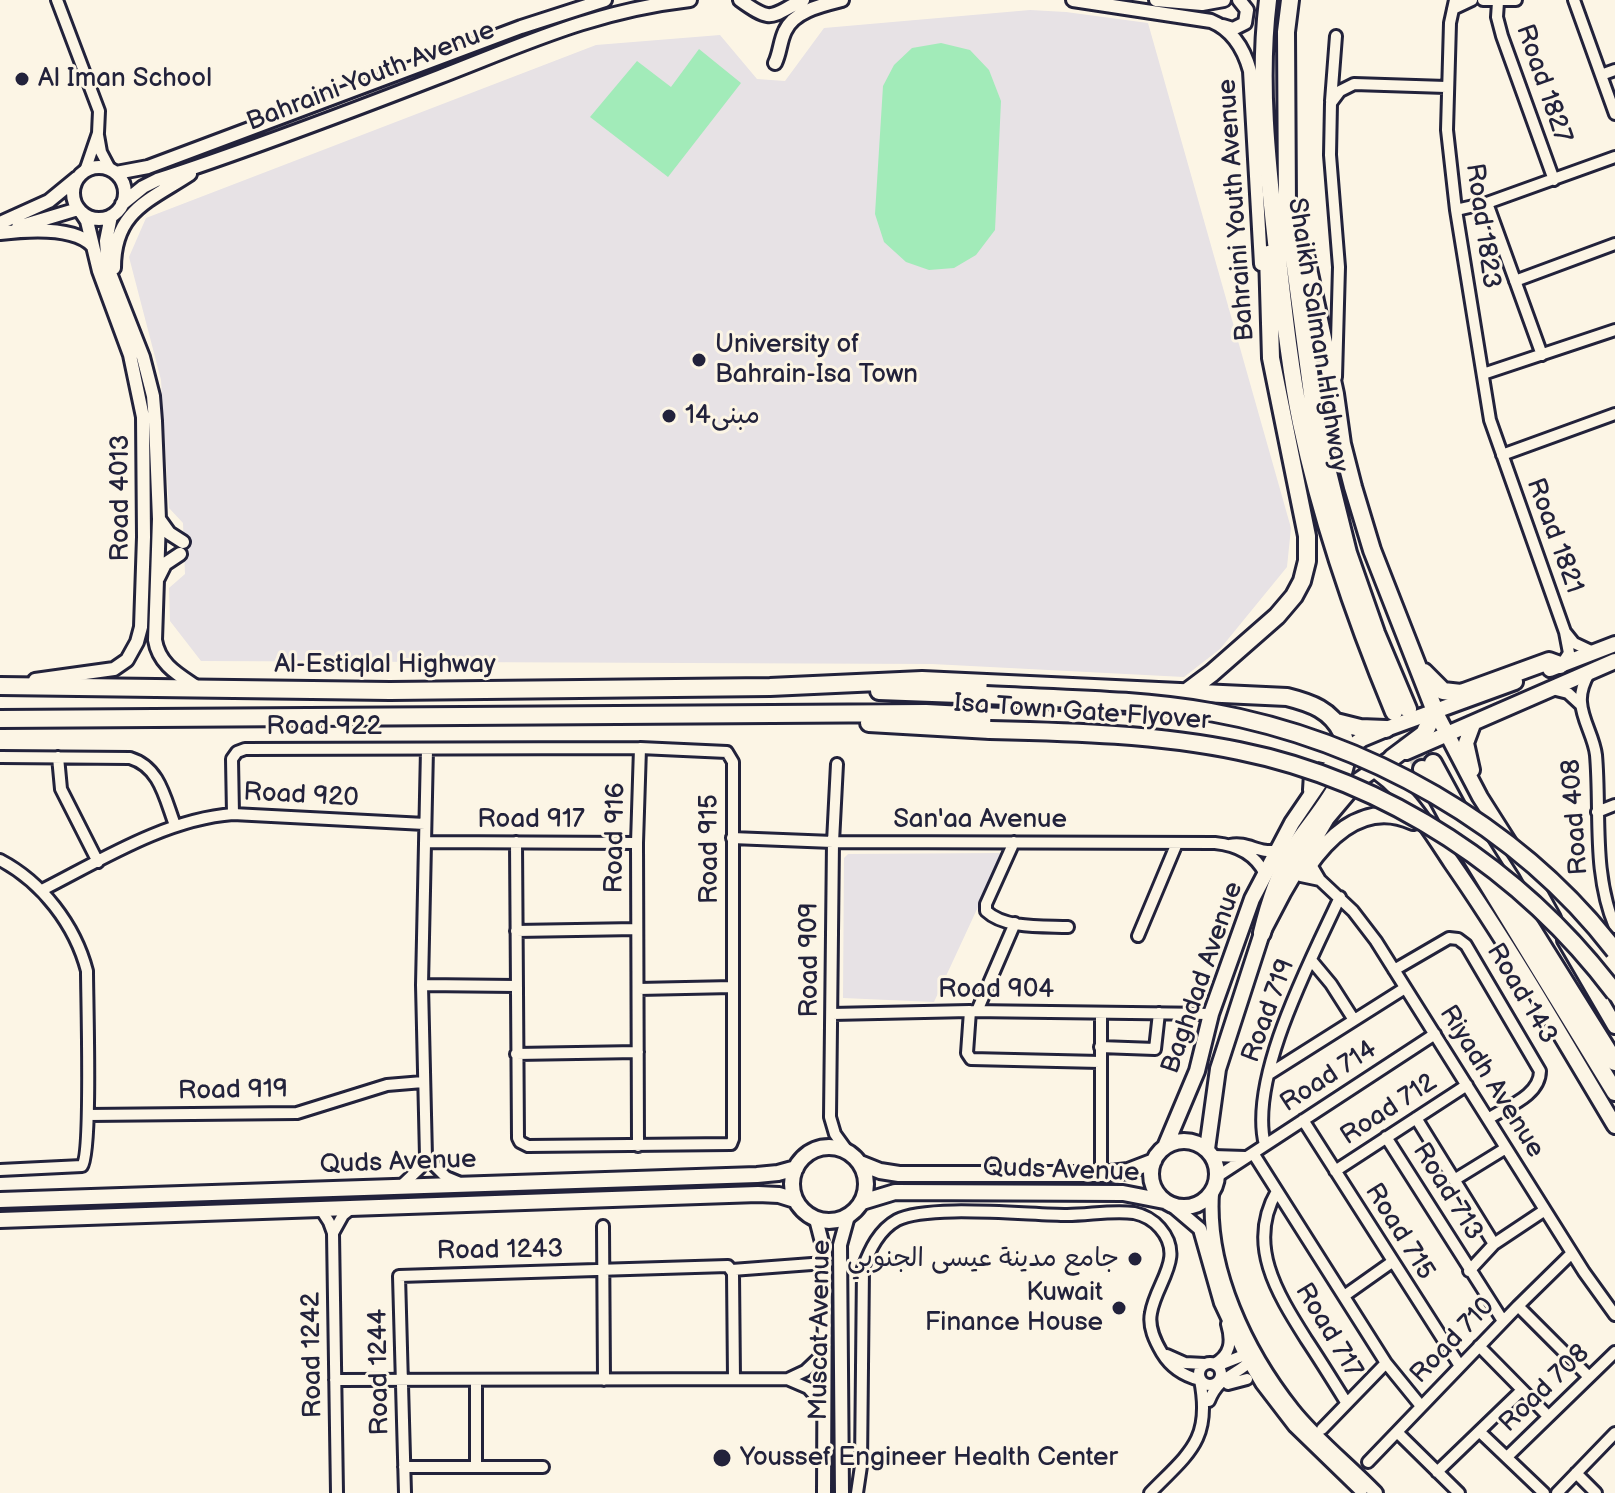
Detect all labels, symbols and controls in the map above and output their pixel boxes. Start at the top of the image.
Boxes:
street label: Bahraini Youth Avenue [243,15,499,139]
street label: Road 1827 [1508,21,1578,147]
place label: Al Iman School [38,63,212,95]
marker: Al Iman School [13,70,31,88]
street label: Bahraini Youth Avenue [1212,78,1262,342]
street label: Road 1823 [1458,161,1506,291]
street label: Shaikh Salman Highway [1280,196,1354,474]
place label: University of Bahrain-Isa Town [715,329,918,390]
marker: University of Bahrain-Isa Town [690,351,708,369]
place label: مبنى14 [685,400,760,432]
marker: مبنى14 [660,407,678,425]
street label: Road 4013 [105,434,137,562]
street label: Road 1821 [1519,474,1589,598]
street label: Al-Estiqlal Highway [274,649,496,681]
street label: Isa Town Gate Flyover [953,688,1211,738]
street label: Road 922 [266,711,382,743]
street label: Road 408 [1556,758,1596,876]
street label: Road 920 [242,777,360,815]
street label: Road 916 [599,782,633,894]
street label: Road 915 [694,794,726,904]
street label: Road 917 [477,804,585,836]
street label: San'aa Avenue [893,804,1067,836]
street label: Baghdad Avenue [1156,878,1250,1078]
street label: Road 909 [794,902,826,1018]
street label: Road 143 [1479,938,1563,1050]
street label: Road 719 [1236,955,1302,1067]
street label: Road 904 [938,974,1054,1006]
street label: Riyadh Avenue [1432,1000,1550,1164]
street label: Road 714 [1275,1034,1383,1120]
street label: Road 712 [1335,1067,1443,1153]
street label: Road 919 [178,1074,288,1108]
street label: Road 713 [1405,1138,1489,1246]
street label: Quds Avenue [319,1145,477,1181]
street label: Quds Avenue [982,1153,1140,1189]
street label: Road 715 [1357,1178,1441,1286]
street label: Road 1243 [436,1234,564,1268]
street label: Muscat Avenue [804,1239,838,1421]
place label: جامع مدينة عيسى الجنوبي [847,1243,1119,1275]
marker: جامع مدينة عيسى الجنوبي [1126,1250,1144,1268]
place label: Kuwait Finance House [925,1277,1103,1338]
street label: Road 717 [1287,1278,1369,1384]
street label: Road 710 [1404,1291,1502,1391]
street label: Road 1242 [296,1292,330,1418]
marker: Kuwait Finance House [1110,1299,1128,1317]
street label: Road 1244 [363,1308,397,1436]
street label: Road 708 [1493,1338,1597,1440]
place label: Youssef Engineer Health Center [740,1442,1118,1474]
marker: Youssef Engineer Health Center [711,1447,733,1469]

